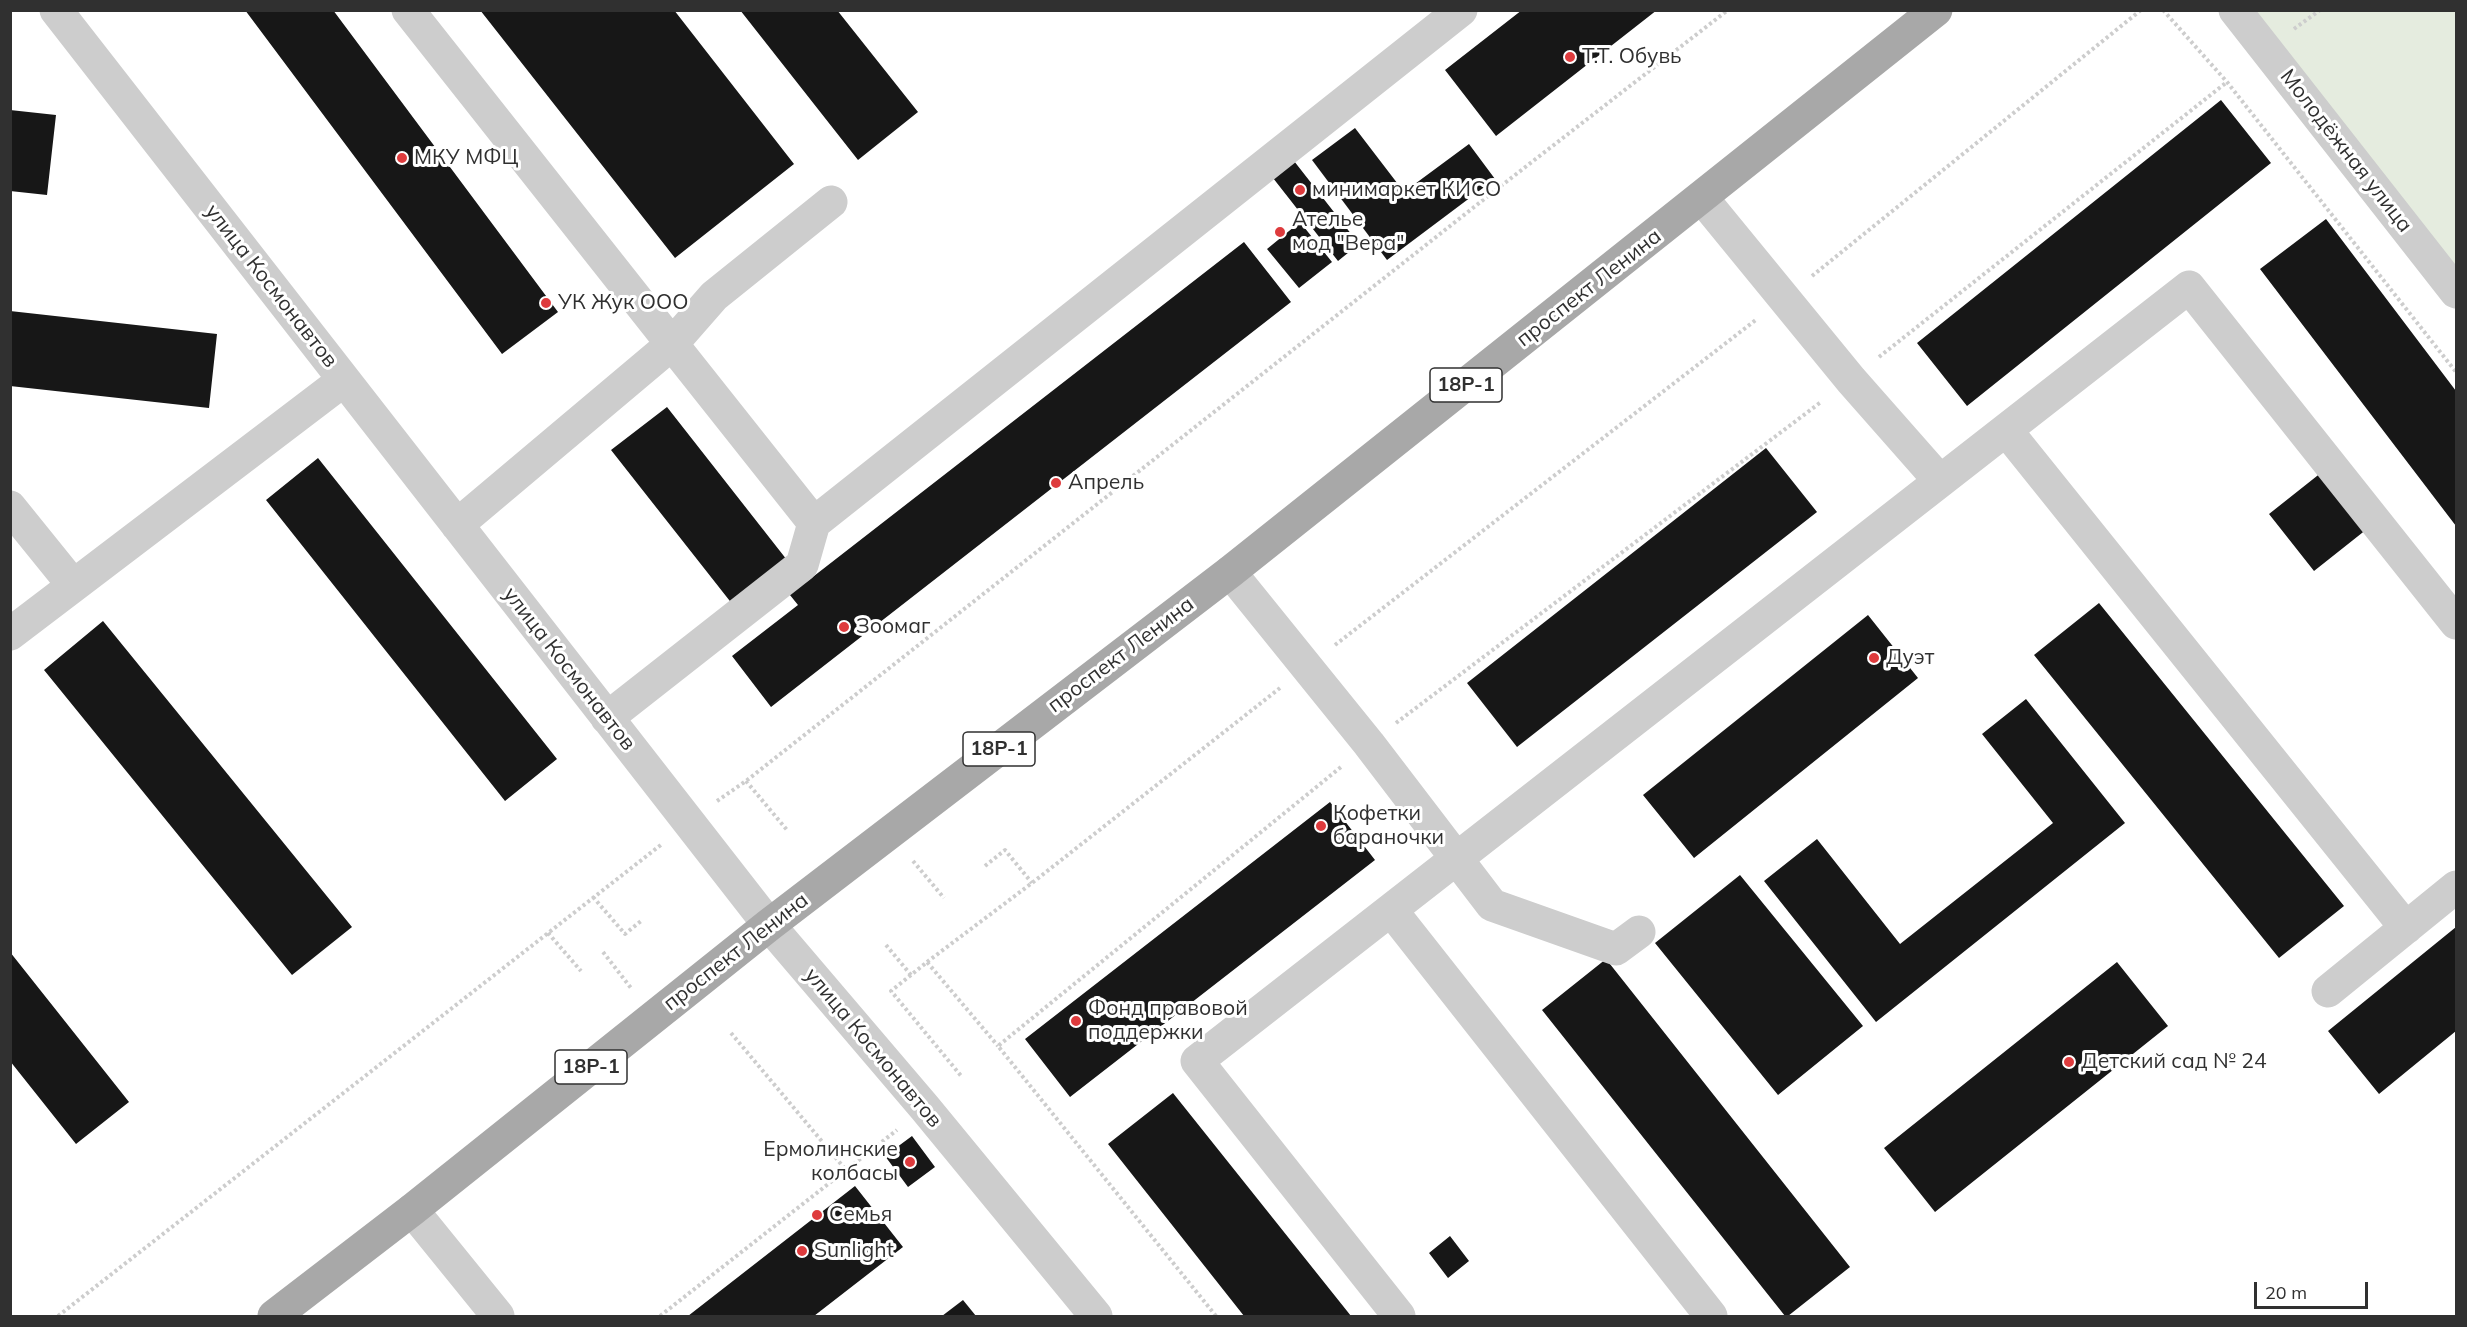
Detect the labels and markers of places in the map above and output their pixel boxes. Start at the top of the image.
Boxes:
place label: Т.Т. Обувь [1582,44,1682,70]
marker: Т.Т. Обувь [1563,50,1577,64]
place label: МКУ МФЦ [414,145,518,171]
marker: МКУ МФЦ [395,151,409,165]
place label: минимаркет КИСО [1312,177,1501,203]
marker: минимаркет КИСО [1293,183,1307,197]
place label: Ателье мод "Вера" [1292,207,1405,257]
marker: Ателье мод "Вера" [1273,225,1287,239]
place label: УК Жук ООО [558,290,688,316]
marker: УК Жук ООО [539,296,553,310]
place label: Апрель [1068,470,1144,496]
marker: Апрель [1049,476,1063,490]
place label: Зоомаг [856,614,930,640]
marker: Зоомаг [837,620,851,634]
place label: Дуэт [1886,645,1934,671]
marker: Дуэт [1867,651,1881,665]
place label: Кофетки бараночки [1333,801,1444,851]
marker: Кофетки бараночки [1314,819,1328,833]
place label: Фонд правовой поддержки [1088,996,1248,1046]
marker: Фонд правовой поддержки [1069,1014,1083,1028]
place label: Детский сад № 24 [2081,1049,2267,1075]
marker: Детский сад № 24 [2062,1055,2076,1069]
place label: Ермолинские колбасы [763,1137,898,1187]
marker: Ермолинские колбасы [903,1155,917,1169]
place label: Семья [829,1202,892,1228]
marker: Семья [810,1208,824,1222]
place label: Sunlight [814,1238,894,1264]
marker: Sunlight [795,1244,809,1258]

